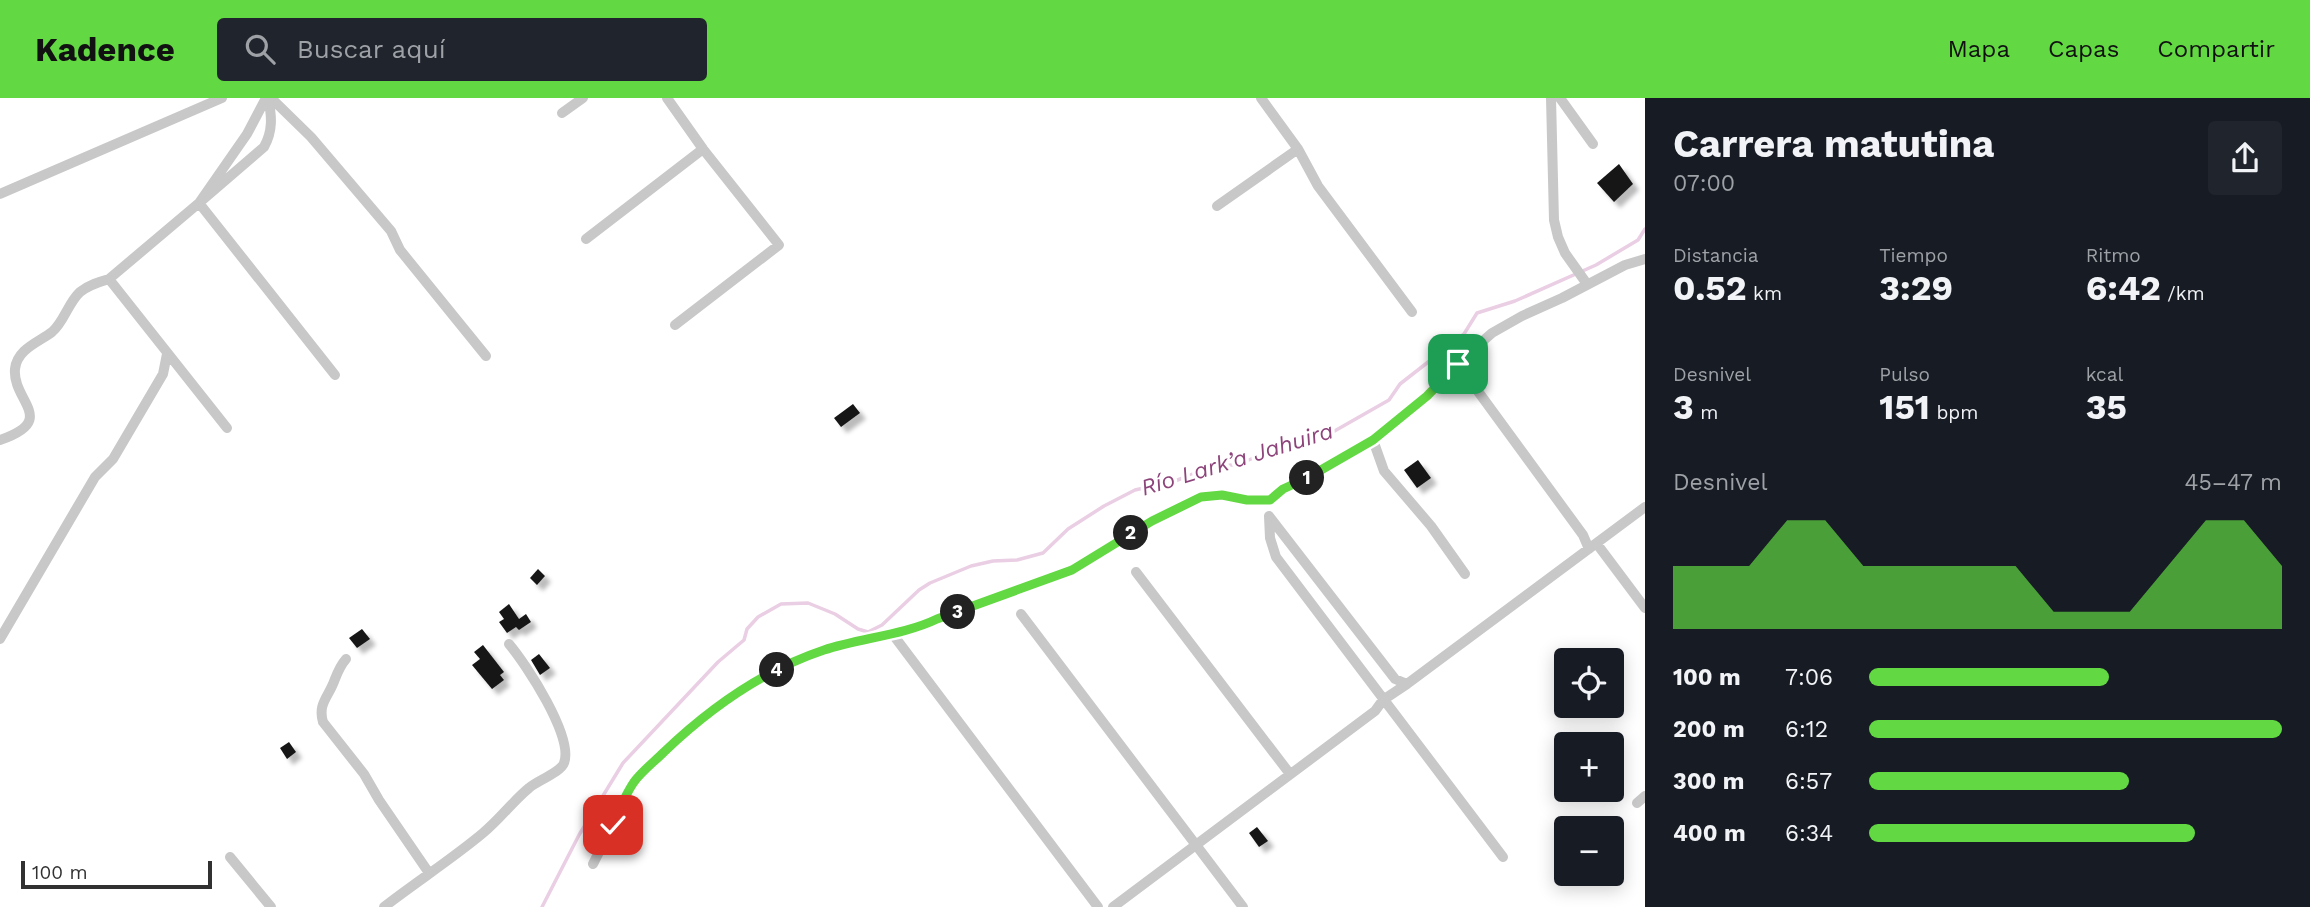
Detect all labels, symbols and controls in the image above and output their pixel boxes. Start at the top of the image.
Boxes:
search box [217,18,707,81]
text: Kadence [35,30,175,69]
icon: search [241,30,279,68]
text: Buscar aquí [297,34,446,64]
text: Mapa [1947,35,2010,63]
text: Capas [2048,35,2119,63]
text: Compartir [2157,35,2275,63]
button: share [2208,121,2282,195]
text: Carrera matutina [1673,122,1994,166]
text: 07:00 [1673,170,1735,197]
text: Distancia [1673,244,1759,267]
text: Tiempo [1879,244,1948,267]
text: Ritmo [2086,244,2141,267]
text: 0.52 [1673,267,1747,309]
text: 3:29 [1879,267,1953,309]
text: 6:42 [2086,267,2161,309]
text: km [1747,282,1782,305]
text: /km [2161,282,2205,305]
pin [1428,334,1488,394]
icon: arrive [1439,345,1477,383]
text: Desnivel [1673,363,1751,386]
text: Pulso [1879,363,1930,386]
text: kcal [2086,363,2123,386]
text: 3 [1673,386,1694,428]
text: 151 [1879,386,1930,428]
text: 35 [2086,386,2127,428]
text: m [1694,401,1718,424]
text: bpm [1930,401,1978,424]
water label: Río Lark’a Jahuira [1138,417,1337,502]
pin: 1 [1290,460,1324,496]
text: 1 [1302,466,1311,489]
text: Desnivel [1673,469,1768,496]
text: 45–47 m [2184,469,2282,496]
pin: 2 [1114,516,1148,550]
text: 2 [1125,521,1136,544]
pin: 3 [940,594,976,630]
text: 3 [952,600,963,623]
map controls [1554,648,1624,886]
button: locate [1554,648,1624,718]
pin: 4 [760,652,794,688]
text: 4 [770,658,783,681]
text: 100 m [1673,664,1741,691]
text: 7:06 [1785,664,1833,691]
text: 200 m [1673,716,1745,743]
text: 6:12 [1785,716,1828,743]
button: + [1554,732,1624,802]
text: 300 m [1673,768,1744,795]
text: 6:57 [1785,768,1832,795]
pin [583,795,643,855]
icon: check [594,806,632,844]
button: − [1554,816,1624,886]
text: 400 m [1673,820,1746,847]
text: 6:34 [1785,820,1833,847]
scale bar [21,858,212,890]
text: 100 m [32,861,88,884]

